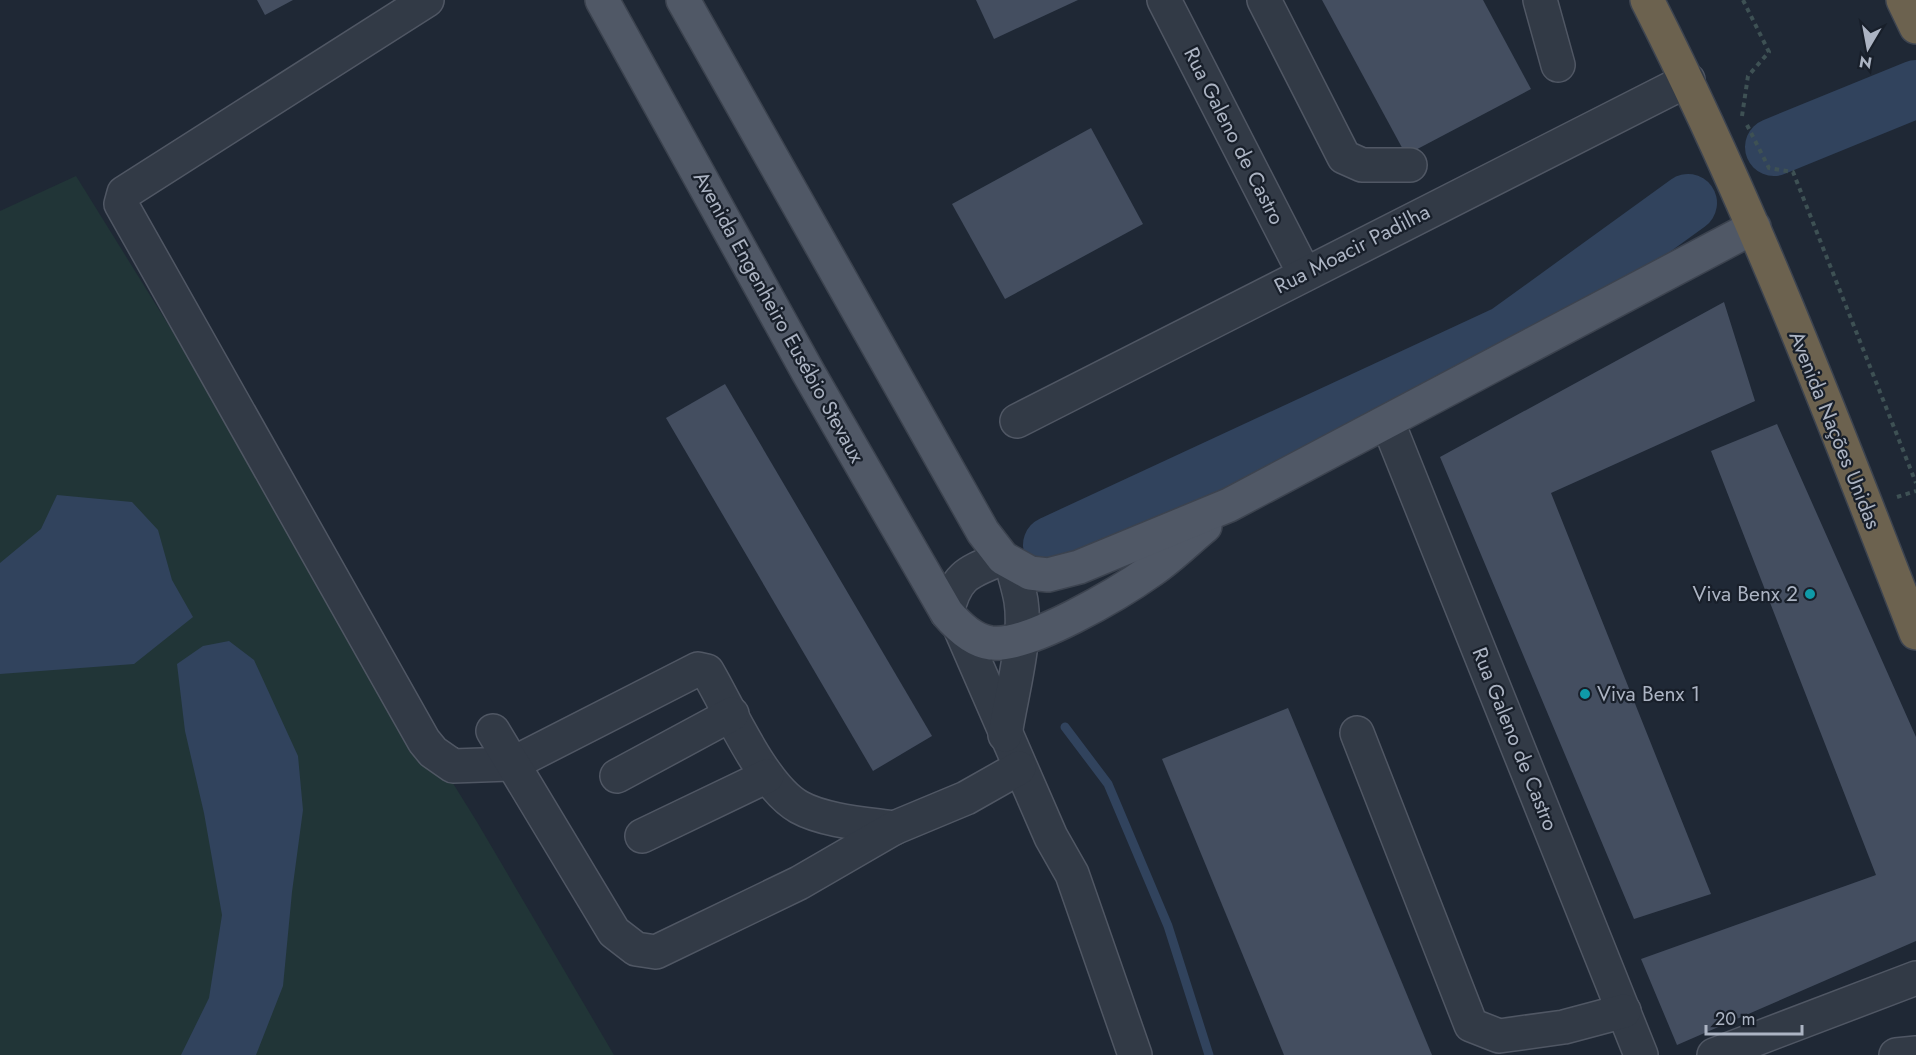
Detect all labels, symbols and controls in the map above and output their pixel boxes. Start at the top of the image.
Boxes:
north arrow [1838,18,1898,78]
street label: Rua Galeno de Castro [1176,42,1292,230]
text: N [1857,50,1874,75]
street label: Avenida Engenheiro Eusébio Stevaux [686,166,872,468]
street label: Rua Moacir Padilha [1269,197,1435,301]
street label: Avenida Nações Unidas [1782,327,1888,533]
place label: Viva Benx 2 [1692,579,1798,609]
marker: Viva Benx 2 [1803,587,1817,601]
street label: Rua Galeno de Castro [1464,643,1566,835]
place label: Viva Benx 1 [1597,679,1700,709]
marker: Viva Benx 1 [1578,687,1592,701]
scale bar [1706,998,1802,1036]
text: 20 m [1715,1006,1755,1032]

